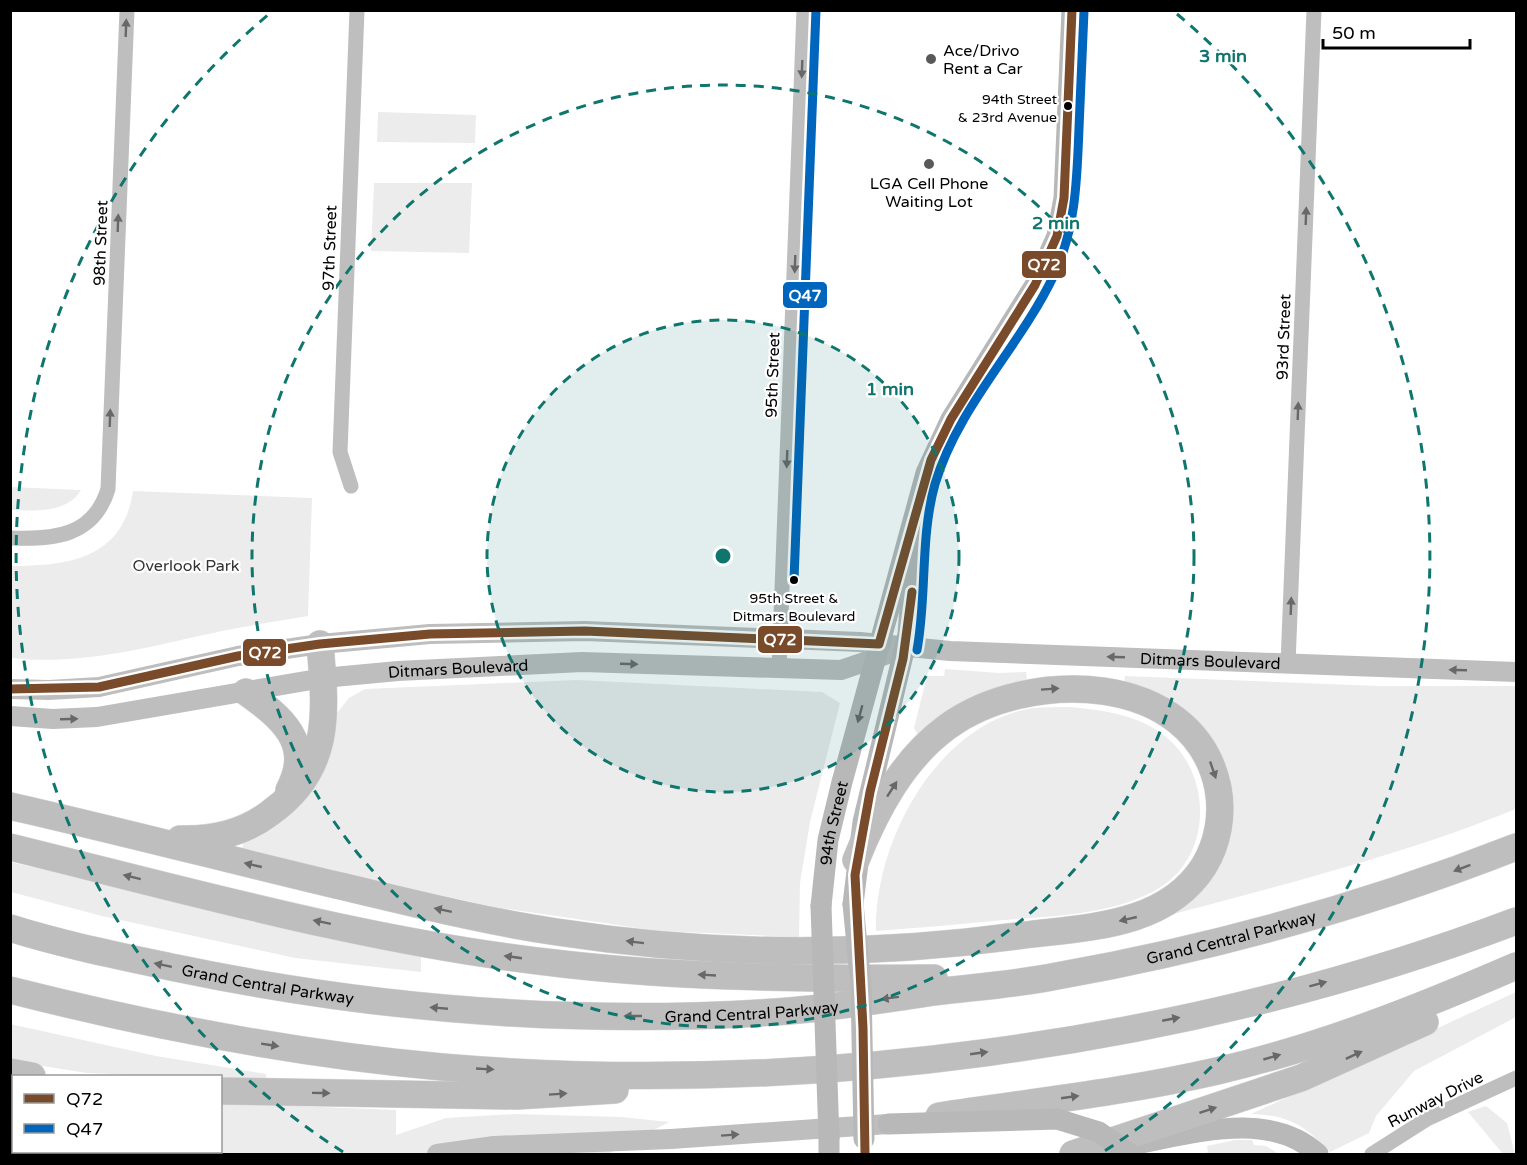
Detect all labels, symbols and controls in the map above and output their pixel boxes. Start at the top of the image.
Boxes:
scale bar [1323,12,1470,50]
one-way arrow [122,19,131,38]
text: 50 m [1332,22,1376,44]
place label: Ace/Drivo Rent a Car [943,41,1024,79]
text: 3 min [1199,45,1247,67]
marker: Ace/Drivo Rent a Car [924,52,938,66]
one-way arrow [797,59,806,78]
place label: 94th Street & 23rd Avenue [958,91,1058,126]
marker: 94th Street & 23rd Avenue [1062,100,1074,112]
marker: LGA Cell Phone Waiting Lot [922,157,936,171]
place label: LGA Cell Phone Waiting Lot [870,174,988,212]
street label: 98th Street [90,200,112,286]
street label: 97th Street [319,205,341,291]
one-way arrow [1301,206,1310,225]
text: 2 min [1032,212,1080,234]
one-way arrow [114,214,123,233]
line badge: Q72 [1021,250,1067,279]
one-way arrow [790,254,799,273]
text: Q72 [1027,255,1061,275]
line badge: Q47 [782,281,828,309]
text: Q47 [788,286,822,306]
street label: 93rd Street [1273,294,1295,380]
street label: 95th Street [762,332,784,418]
text: 1 min [866,378,914,400]
one-way arrow [1294,401,1303,420]
one-way arrow [106,409,115,428]
one-way arrow [782,449,792,468]
centre of rings [713,546,733,566]
park label: Overlook Park [132,556,240,576]
marker: 95th Street & Ditmars Boulevard [788,574,800,586]
place label: 95th Street & Ditmars Boulevard [733,590,855,625]
one-way arrow [1286,596,1295,615]
line badge: Q72 [757,625,803,654]
text: Q72 [763,630,797,650]
line badge: Q72 [242,638,287,667]
text: Q72 [248,643,282,663]
street label: Ditmars Boulevard [1140,649,1281,674]
one-way arrow [1107,653,1126,662]
street label: Ditmars Boulevard [387,656,529,683]
one-way arrow [620,659,639,668]
one-way arrow [1449,665,1468,675]
one-way arrow [1041,684,1060,694]
one-way arrow [855,706,864,724]
one-way arrow [59,714,78,723]
one-way arrow [1208,761,1218,779]
street label: 94th Street [816,779,853,866]
one-way arrow [886,781,897,797]
one-way arrow [244,860,263,869]
one-way arrow [1453,863,1471,873]
one-way arrow [123,872,141,881]
one-way arrow [433,905,452,914]
street label: Grand Central Parkway [1144,907,1319,969]
one-way arrow [1119,914,1137,924]
one-way arrow [312,917,331,926]
one-way arrow [626,938,645,947]
one-way arrow [504,953,523,962]
one-way arrow [153,960,172,969]
street label: Grand Central Parkway [180,960,355,1009]
one-way arrow [698,970,717,979]
one-way arrow [1309,979,1327,988]
one-way arrow [881,993,900,1003]
street label: Grand Central Parkway [664,997,840,1027]
one-way arrow [429,1003,448,1013]
one-way arrow [624,1011,643,1021]
one-way arrow [1162,1014,1181,1023]
one-way arrow [261,1041,280,1050]
one-way arrow [970,1048,989,1057]
one-way arrow [1346,1050,1364,1060]
one-way arrow [1263,1052,1281,1061]
one-way arrow [475,1065,494,1074]
street label: Runway Drive [1384,1067,1486,1132]
legend [12,1075,222,1153]
text: Q72 [66,1088,103,1110]
one-way arrow [311,1088,330,1098]
one-way arrow [548,1089,567,1099]
one-way arrow [1061,1092,1080,1101]
one-way arrow [1199,1105,1217,1114]
text: Q47 [66,1118,103,1140]
one-way arrow [720,1131,739,1140]

